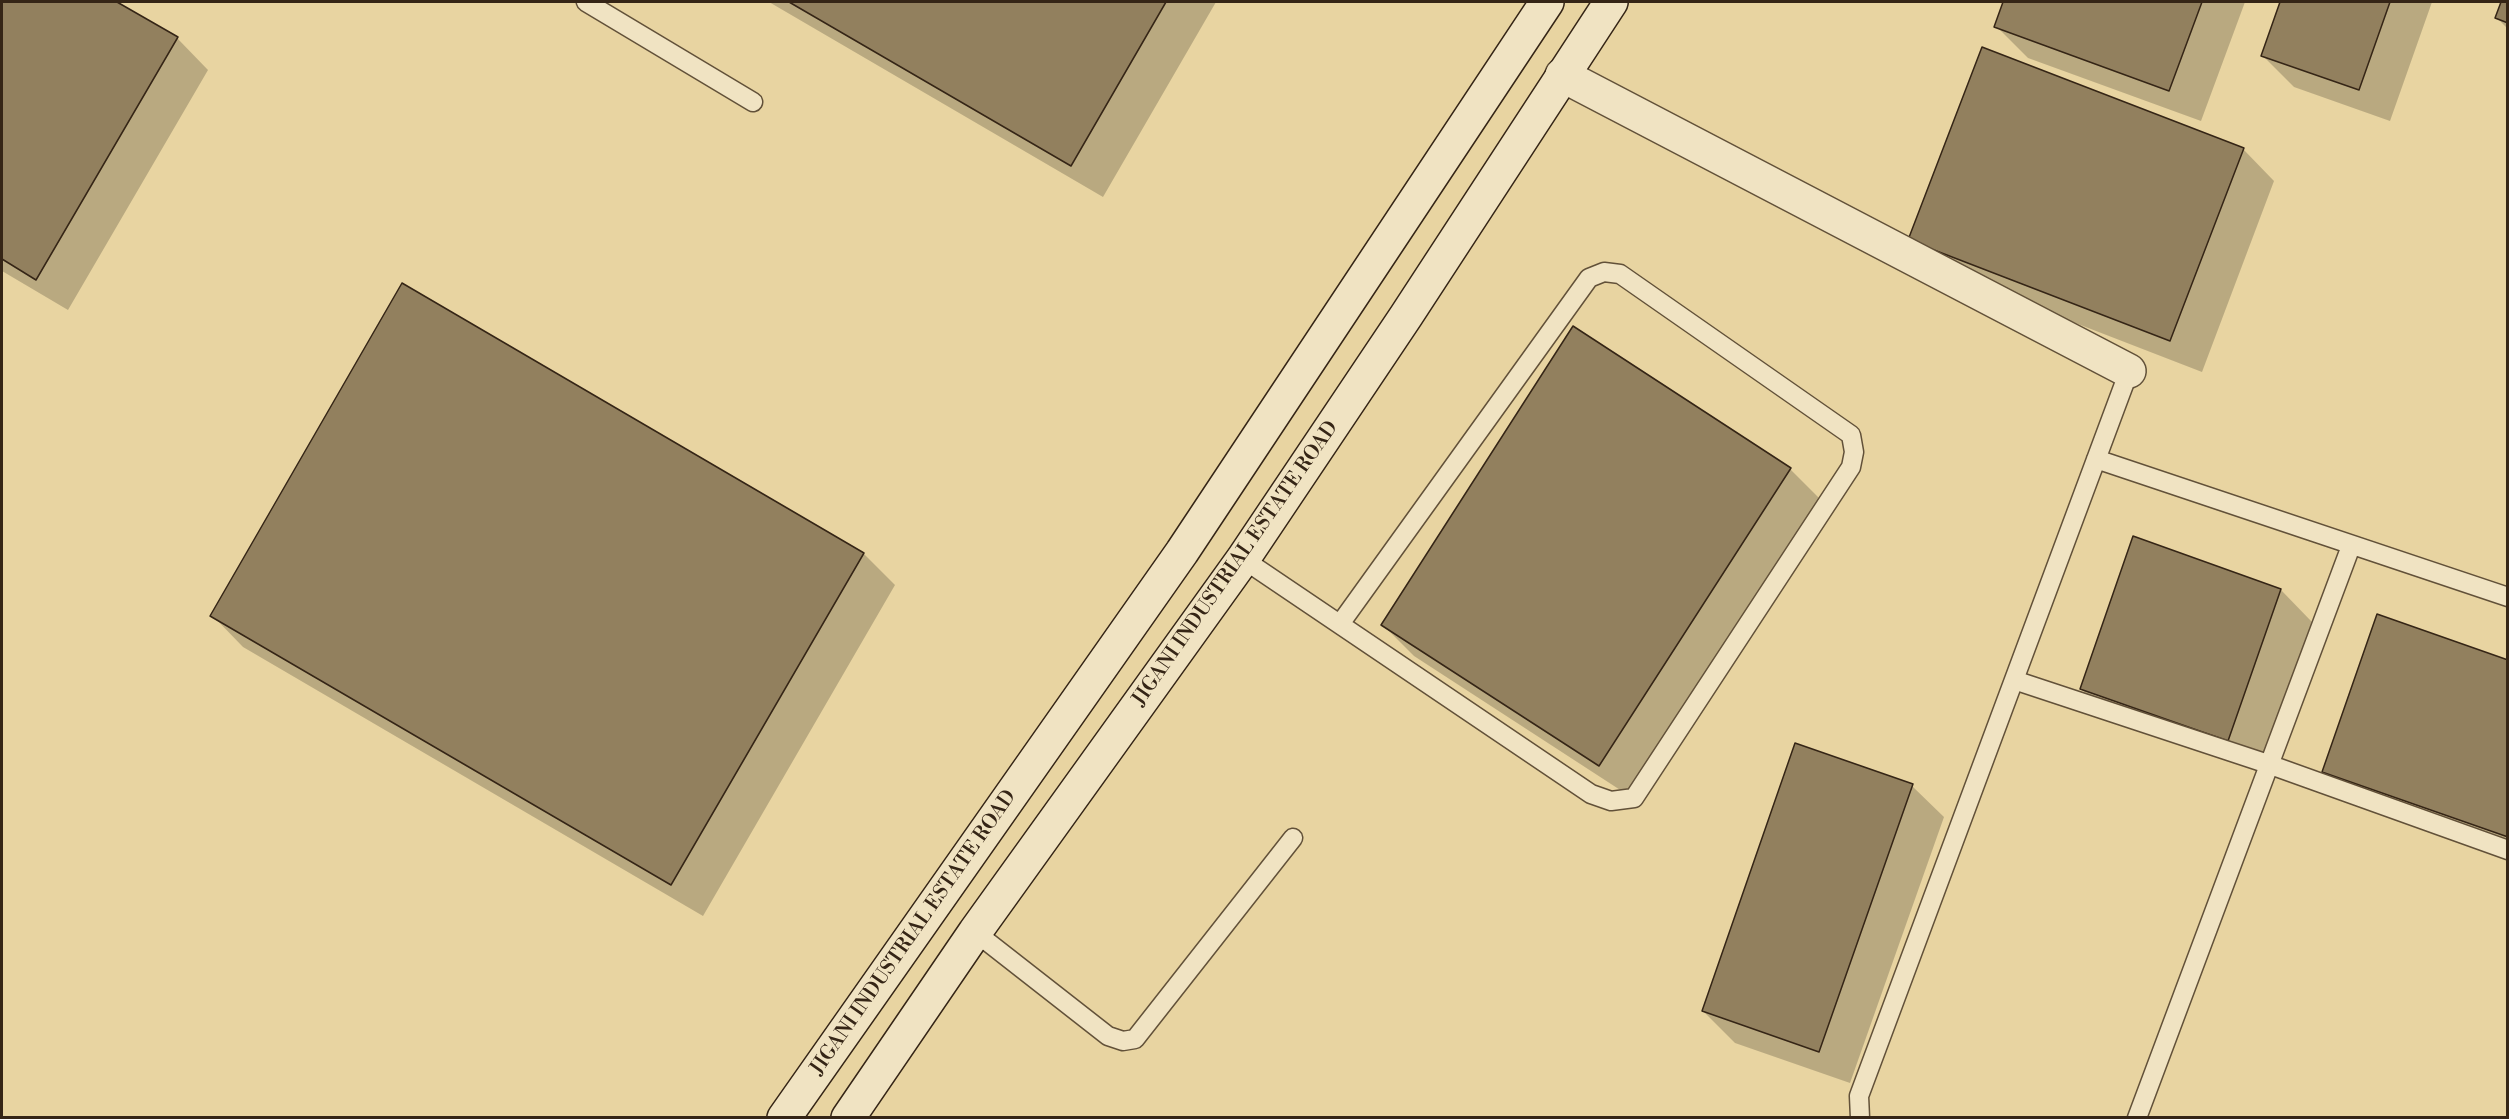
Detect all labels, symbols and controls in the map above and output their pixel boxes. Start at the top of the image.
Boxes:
street label: JIGANI INDUSTRIAL ESTATE ROAD [1128,417,1344,711]
street label: JIGANI INDUSTRIAL ESTATE ROAD [806,786,1022,1080]

